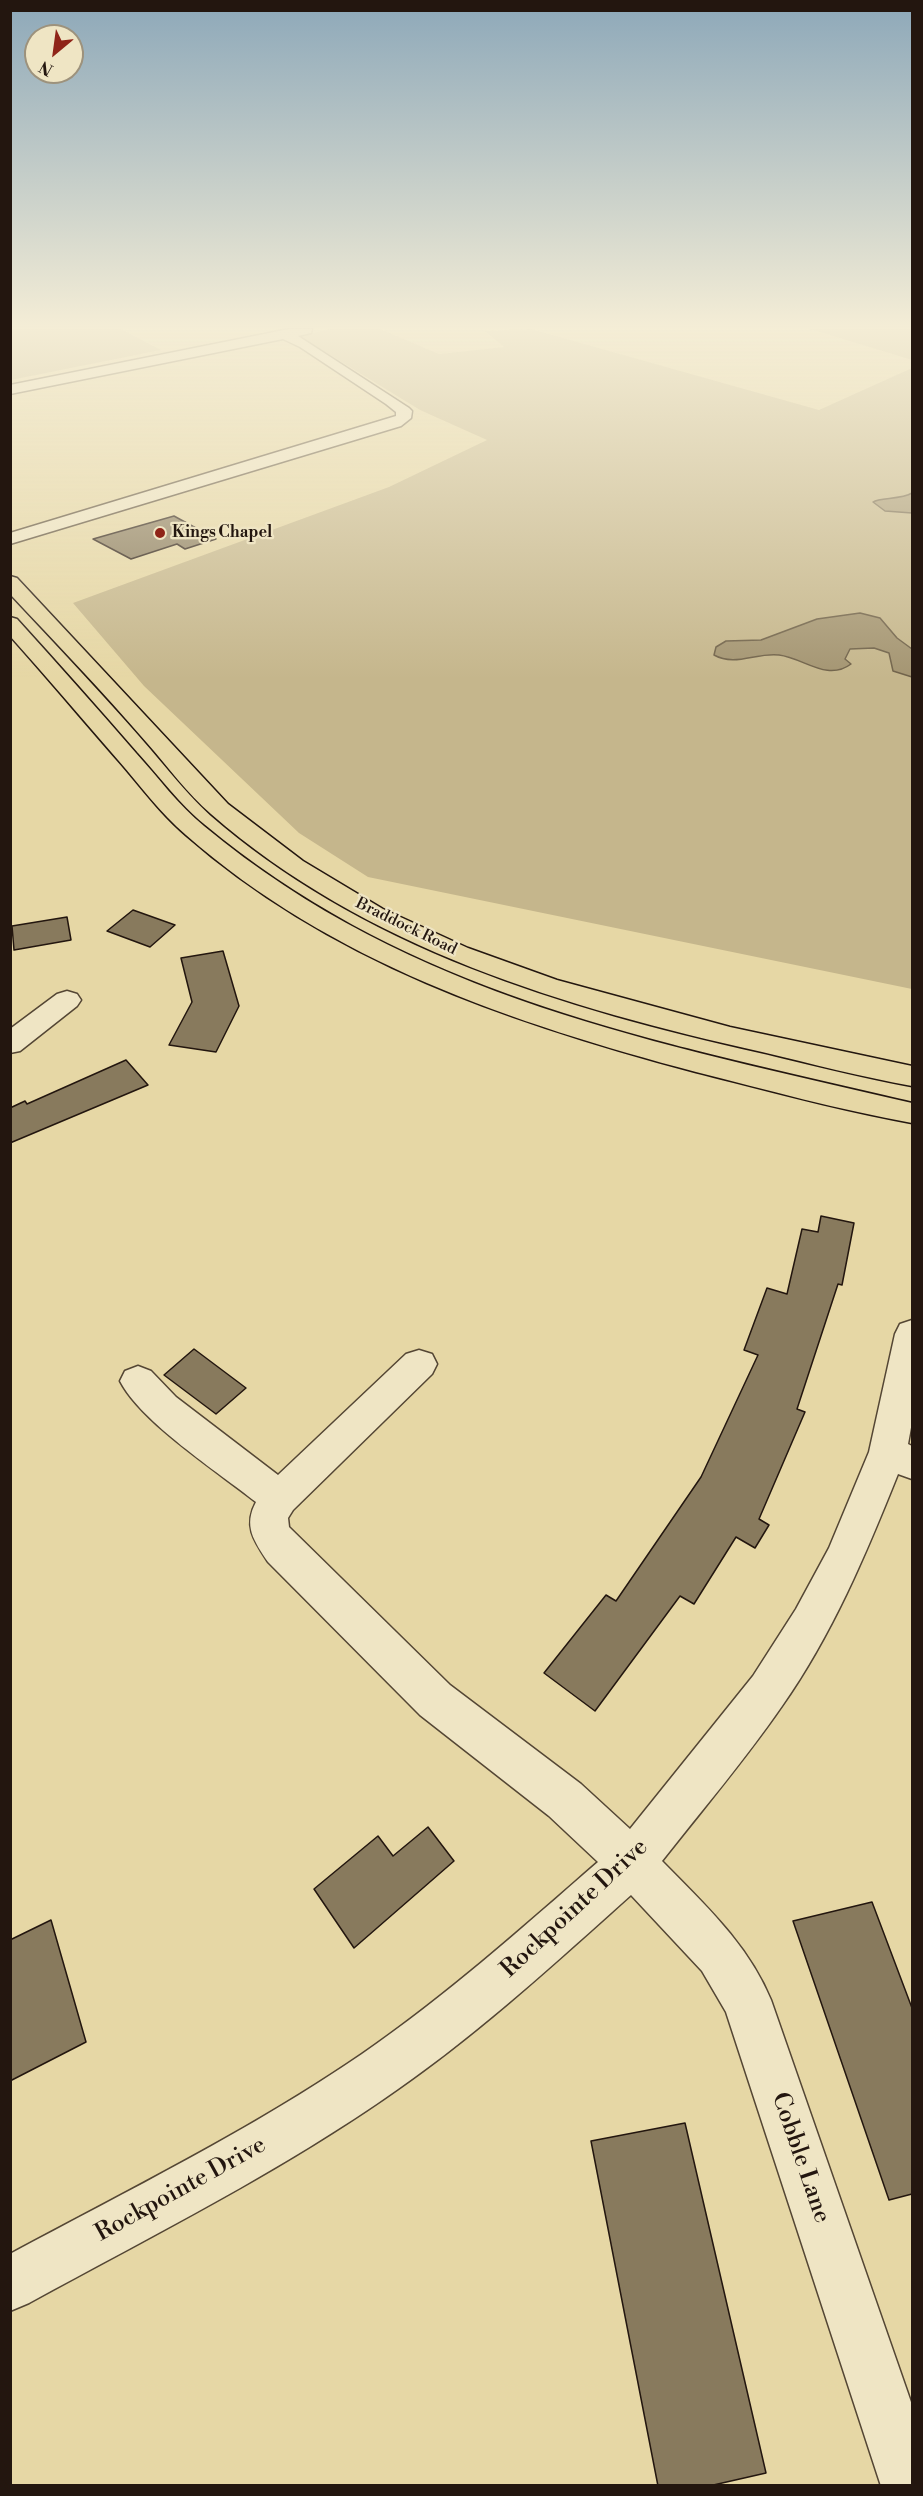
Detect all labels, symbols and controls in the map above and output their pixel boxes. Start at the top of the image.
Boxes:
north arrow [24,24,84,84]
text: N [36,56,57,80]
place label: Kings Chapel [172,523,272,543]
marker: Kings Chapel [153,526,167,540]
street label: Braddock Road [352,894,460,960]
street label: Rockpointe Drive [495,1833,655,1985]
street label: Cobble Lane [764,2089,836,2227]
street label: Rockpointe Drive [91,2131,271,2249]

